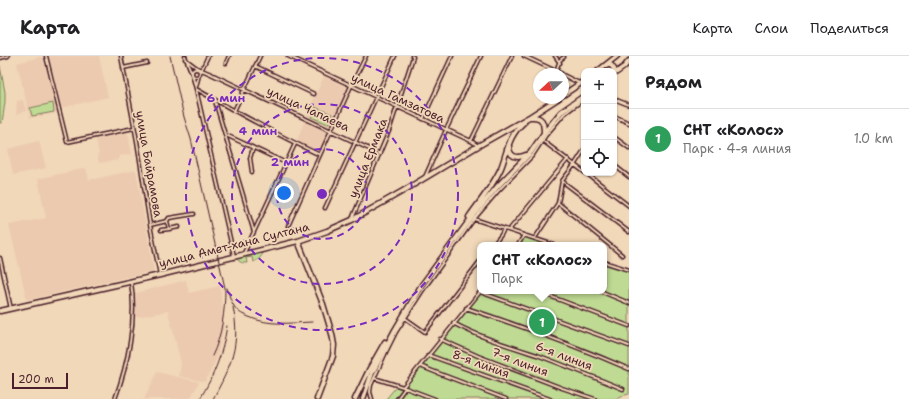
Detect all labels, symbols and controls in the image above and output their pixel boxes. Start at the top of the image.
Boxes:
text: Карта [20,15,80,40]
text: Карта [692,19,733,37]
text: Слои [755,19,788,37]
text: Поделиться [810,19,889,37]
north arrow [533,68,569,104]
map controls [581,68,617,176]
button: + [581,68,617,104]
street label: улица Гамзатова [349,69,448,127]
text: Рядом [645,71,702,93]
street label: улица Чапаева [264,83,353,135]
text: 6 мин [207,90,245,106]
button: − [581,104,617,140]
street label: улица Байрамова [132,109,166,219]
street label: улица Ермака [345,115,391,200]
text: СНТ «Колос» [683,120,784,140]
text: 4 мин [239,123,277,139]
text: 1 [655,130,661,147]
text: 1.0 km [854,130,893,147]
button: locate [581,140,617,176]
text: Парк · 4-я линия [683,140,791,157]
text: 2 мин [271,154,309,170]
your location [274,183,294,203]
centre of rings [315,187,329,201]
street label: улица Амет-хана Султана [157,218,311,271]
popup [477,242,607,294]
text: СНТ «Колос» [492,250,592,270]
text: Парк [492,270,523,287]
pin: 1 [529,307,555,337]
street label: 6-я линия [533,338,595,374]
street label: 7-я линия [489,344,551,380]
street label: 8-я линия [450,346,512,382]
scale bar [12,371,68,390]
text: 200 m [18,372,54,387]

